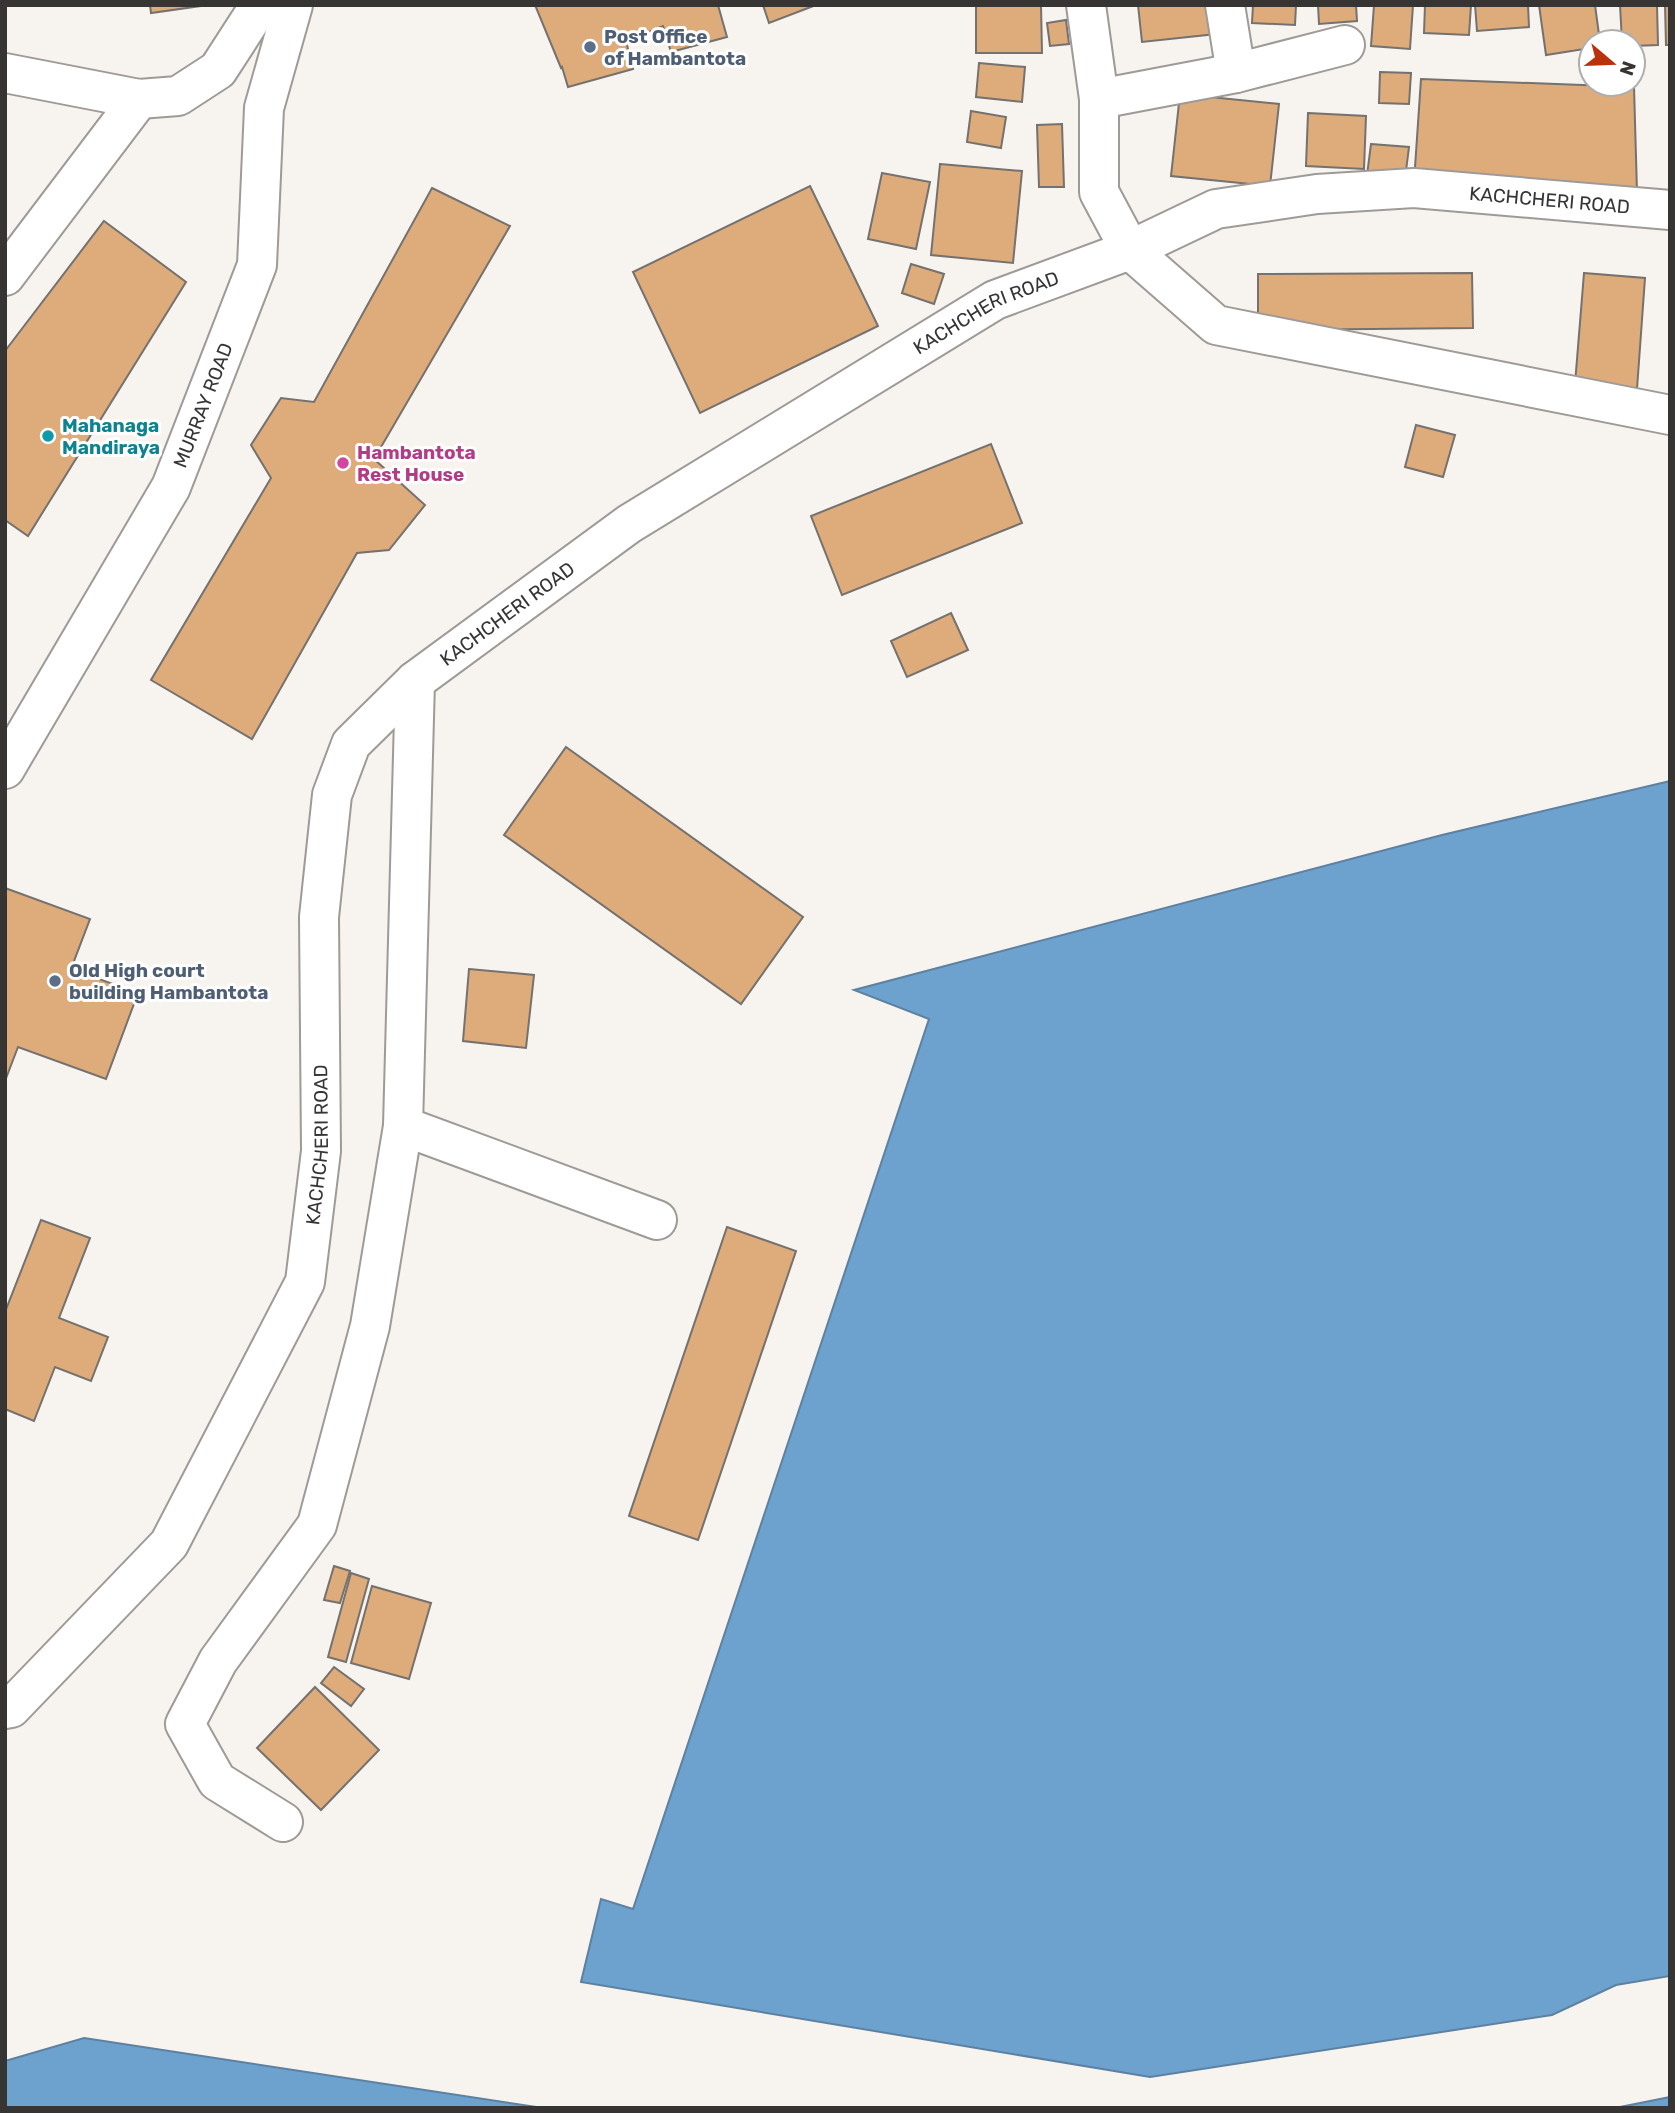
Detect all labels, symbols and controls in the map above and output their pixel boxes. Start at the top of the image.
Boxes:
place label: Post Office of Hambantota [604,25,746,70]
north arrow [1577,28,1647,98]
marker: Post Office of Hambantota [582,39,598,55]
text: N [1615,58,1641,79]
street label: KACHCHERI ROAD [1468,182,1631,219]
street label: KACHCHERI ROAD [909,266,1062,359]
street label: MURRAY ROAD [169,340,238,471]
place label: Mahanaga Mandiraya [62,414,160,459]
marker: Mahanaga Mandiraya [40,428,56,444]
place label: Hambantota Rest House [357,441,476,486]
marker: Hambantota Rest House [335,455,351,471]
street label: KACHCHERI ROAD [436,557,579,671]
place label: Old High court building Hambantota [69,959,268,1004]
marker: Old High court building Hambantota [47,973,63,989]
street label: KACHCHERI ROAD [301,1064,333,1226]

